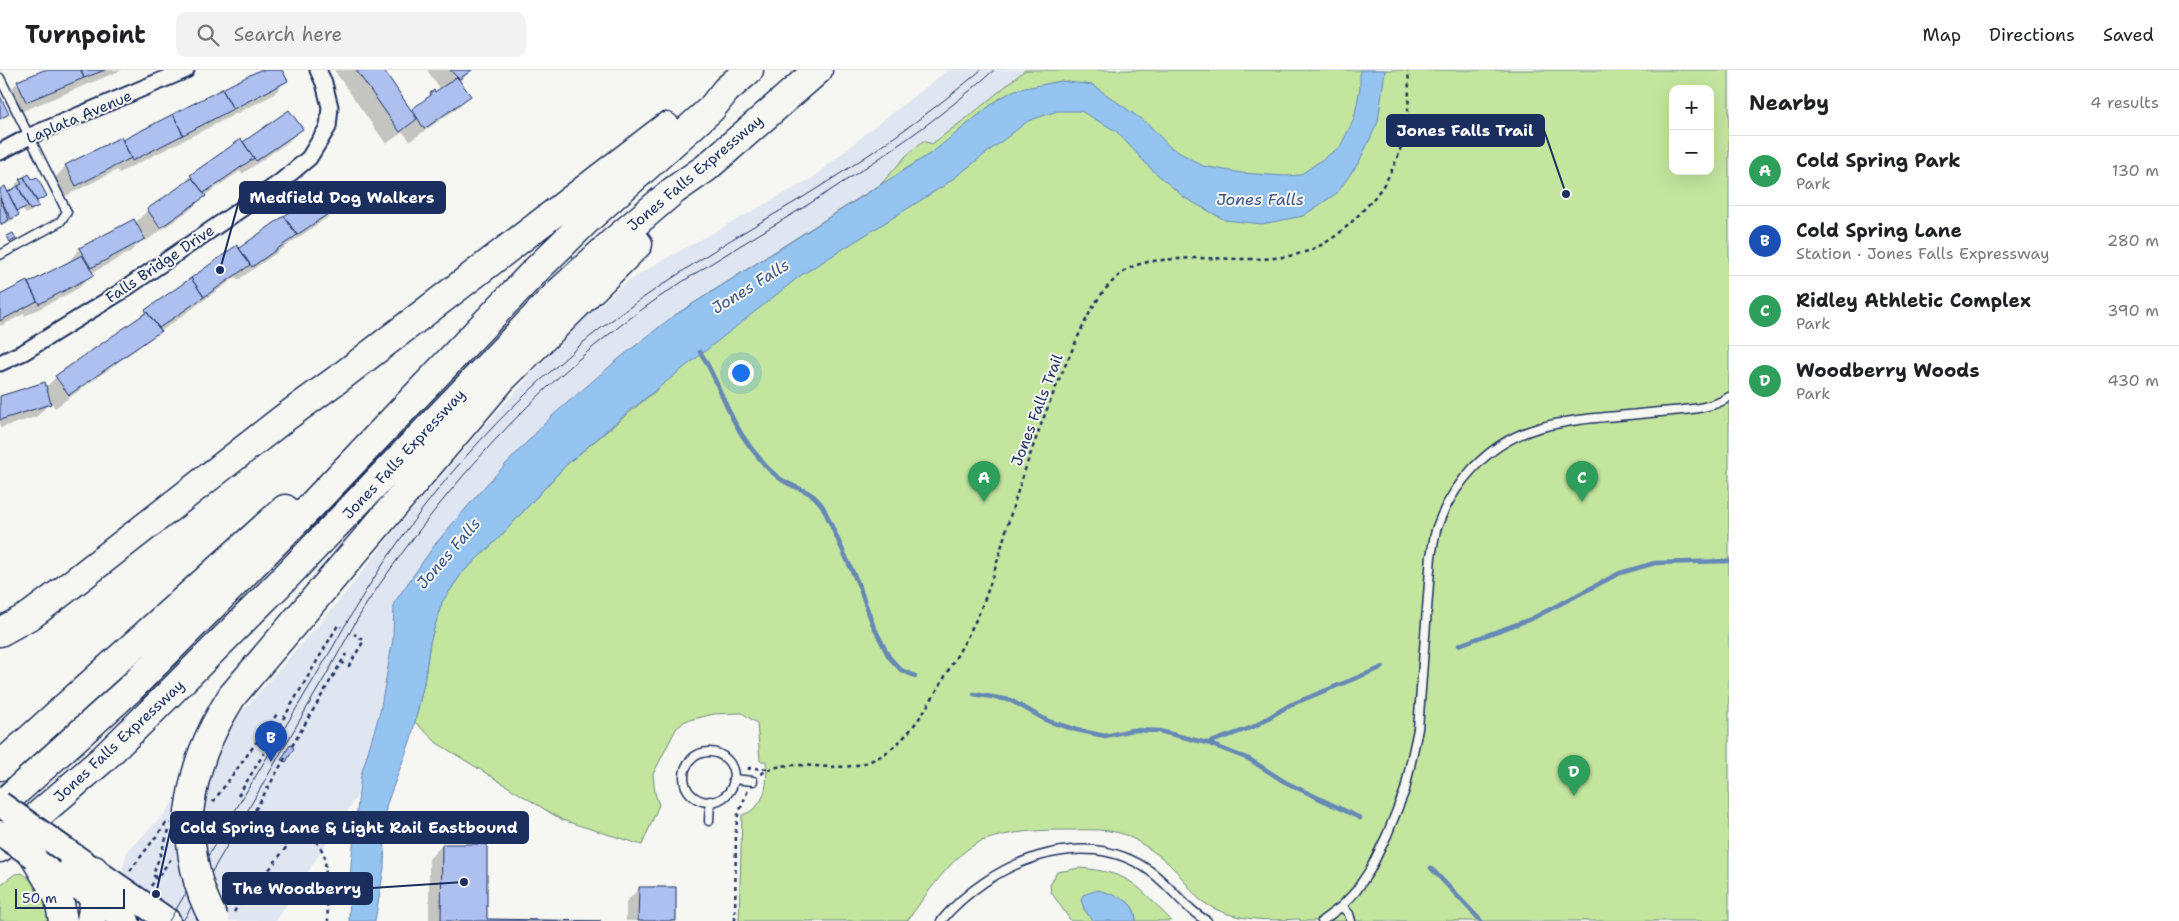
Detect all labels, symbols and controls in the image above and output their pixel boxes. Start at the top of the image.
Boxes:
search box [176,12,526,57]
text: Turnpoint [25,19,146,51]
icon: search [194,21,222,49]
text: Search here [234,22,342,47]
text: Map [1923,23,1961,47]
text: Directions [1989,23,2075,47]
text: Saved [2103,23,2154,47]
map controls [1669,85,1714,175]
button: + [1669,85,1714,130]
street label: Laplata Avenue [23,86,135,148]
text: Nearby [1749,89,1829,117]
text: 4 results [2090,92,2159,113]
street label: Jones Falls Expressway [623,110,767,236]
callout: Jones Falls Trail [1387,115,1544,146]
text: Jones Falls Trail [1396,120,1534,141]
button: − [1669,130,1714,175]
text: Cold Spring Park [1796,148,1961,173]
text: A [1759,160,1771,181]
text: 130 m [2112,160,2159,181]
text: Park [1796,173,1830,194]
callout: Medfield Dog Walkers [240,182,445,213]
text: Medfield Dog Walkers [250,187,434,208]
water label: Jones Falls [1216,189,1304,210]
text: Cold Spring Lane [1796,218,1962,243]
street label: Falls Bridge Drive [102,220,218,308]
text: B [1760,230,1770,251]
text: 280 m [2107,230,2159,251]
text: Station · Jones Falls Expressway [1796,243,2049,264]
water label: Jones Falls [708,254,793,319]
text: Ridley Athletic Complex [1796,288,2031,313]
text: C [1760,300,1770,321]
text: 390 m [2107,300,2159,321]
text: Park [1796,313,1830,334]
street label: Jones Falls Trail [1006,351,1068,469]
text: Woodberry Woods [1796,358,1979,383]
your location [728,360,754,386]
text: D [1759,370,1771,391]
text: 430 m [2108,370,2159,391]
text: Park [1796,383,1830,404]
street label: Jones Falls Expressway [338,385,470,523]
pin: A [968,461,1000,502]
pin: C [1566,461,1598,502]
water label: Jones Falls [412,513,485,593]
street label: Jones Falls Expressway [50,675,188,807]
pin: B [255,721,287,762]
pin: D [1558,755,1590,796]
callout: Cold Spring Lane & Light Rail Eastbound [171,812,528,843]
text: Cold Spring Lane & Light Rail Eastbound [180,817,518,838]
callout: The Woodberry [223,873,372,904]
text: The Woodberry [233,878,361,899]
scale bar [15,886,125,909]
text: 50 m [22,889,57,907]

